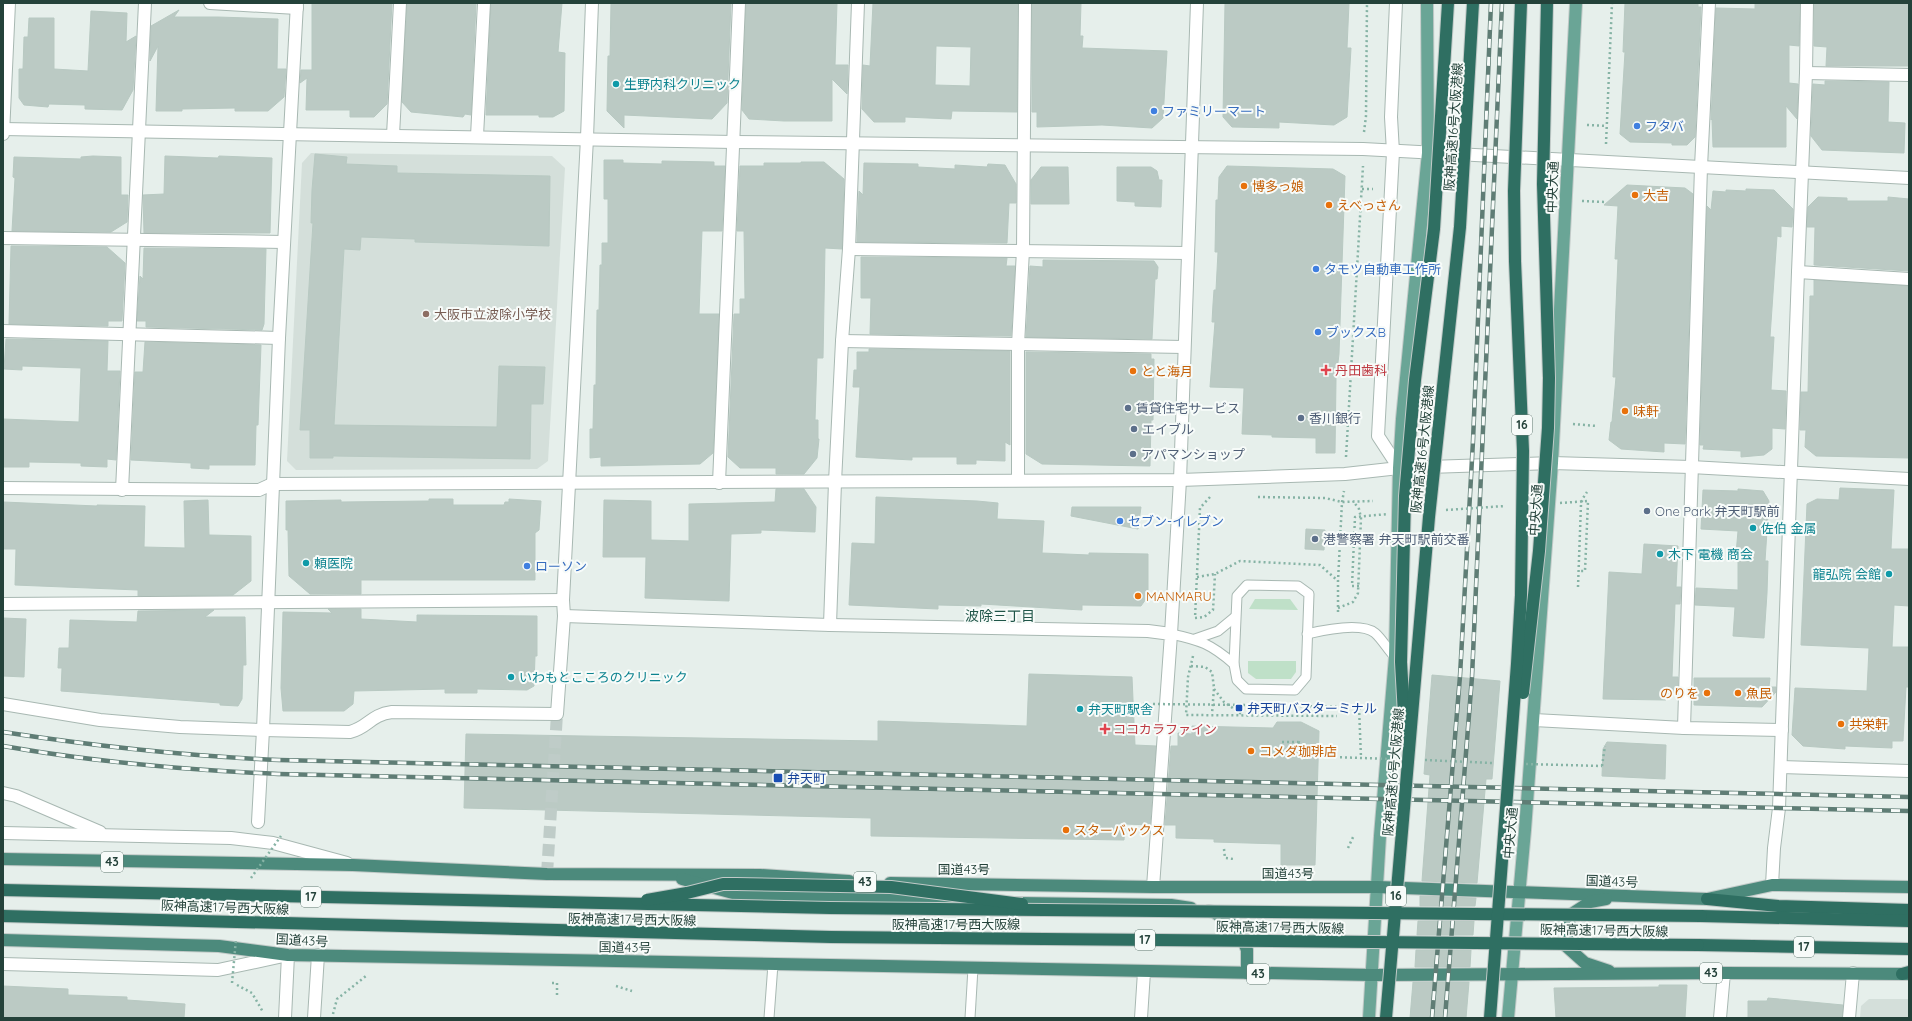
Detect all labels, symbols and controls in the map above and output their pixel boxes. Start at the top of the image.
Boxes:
street label: 阪神高速16号大阪港線 [1441,62,1465,192]
place label: 生野内科クリニック [624,76,741,92]
marker: 生野内科クリニック [611,79,621,89]
place label: ファミリーマート [1162,103,1266,119]
marker: ファミリーマート [1149,106,1159,116]
place label: フタバ [1645,118,1684,134]
marker: フタバ [1632,121,1642,131]
street label: 中央大通 [1543,161,1561,213]
place label: 博多っ娘 [1252,178,1304,194]
marker: 博多っ娘 [1239,181,1249,191]
place label: 大吉 [1643,187,1669,203]
marker: 大吉 [1630,190,1640,200]
place label: えべっさん [1337,197,1401,213]
marker: えべっさん [1324,200,1334,210]
place label: タモツ自動車工作所 [1324,261,1441,277]
marker: タモツ自動車工作所 [1311,264,1321,274]
place label: 大阪市立波除小学校 [434,306,551,322]
marker: 大阪市立波除小学校 [421,309,431,319]
place label: ブックスB [1326,324,1386,340]
marker: ブックスB [1313,327,1323,337]
place label: 丹田歯科 [1335,362,1387,378]
place label: とと海月 [1141,363,1193,379]
marker: 丹田歯科 [1320,364,1332,376]
marker: とと海月 [1128,366,1138,376]
street label: 阪神高速16号大阪港線 [1407,384,1437,514]
place label: 賃貸住宅サービス [1136,400,1240,416]
marker: 賃貸住宅サービス [1123,403,1133,413]
place label: 味軒 [1633,403,1659,419]
marker: 味軒 [1620,406,1630,416]
place label: 香川銀行 [1309,410,1361,426]
marker: 香川銀行 [1296,413,1306,423]
road number: 16 [1512,415,1532,435]
place label: エイブル [1142,421,1194,437]
marker: エイブル [1129,424,1139,434]
place label: アパマンショップ [1141,446,1245,462]
marker: アパマンショップ [1128,449,1138,459]
street label: 中央大通 [1525,483,1545,537]
place label: One Park 弁天町駅前 [1655,503,1779,519]
marker: One Park 弁天町駅前 [1642,506,1652,516]
place label: セブン-イレブン [1128,513,1224,529]
marker: セブン-イレブン [1115,516,1125,526]
place label: 佐伯 金属 [1761,520,1817,536]
marker: 佐伯 金属 [1748,523,1758,533]
place label: 港警察署 弁天町駅前交番 [1323,531,1470,547]
marker: 港警察署 弁天町駅前交番 [1310,534,1320,544]
place label: 木下 電機 商会 [1668,546,1753,562]
marker: 木下 電機 商会 [1655,549,1665,559]
place label: 頼医院 [314,555,353,571]
marker: 頼医院 [301,558,311,568]
place label: ローソン [535,558,587,574]
marker: ローソン [522,561,532,571]
place label: 龍弘院 会館 [1812,566,1881,582]
marker: 龍弘院 会館 [1884,569,1894,579]
place label: MANMARU [1146,588,1212,604]
marker: MANMARU [1133,591,1143,601]
district label: 波除三丁目 [965,607,1035,625]
place label: いわもとこころのクリニック [519,669,688,685]
marker: いわもとこころのクリニック [506,672,516,682]
place label: のりを [1660,685,1699,701]
place label: 魚民 [1746,685,1772,701]
marker: のりを [1702,688,1712,698]
marker: 魚民 [1733,688,1743,698]
place label: 弁天町バスターミナル [1247,700,1377,716]
place label: 弁天町駅舎 [1088,701,1153,717]
marker: 弁天町バスターミナル [1234,703,1244,713]
marker: 弁天町駅舎 [1075,704,1085,714]
street label: 阪神高速16号大阪港線 [1379,707,1407,837]
place label: 共栄軒 [1849,716,1888,732]
marker: 共栄軒 [1836,719,1846,729]
place label: ココカラファイン [1113,721,1217,737]
marker: ココカラファイン [1100,724,1110,734]
place label: コメダ珈琲店 [1259,743,1337,759]
marker: コメダ珈琲店 [1246,746,1256,756]
place label: 弁天町 [787,770,826,786]
marker: 弁天町 [772,772,784,784]
street label: 中央大通 [1500,806,1520,860]
place label: スターバックス [1074,822,1164,838]
marker: スターバックス [1061,825,1071,835]
road number: 43 [101,852,123,872]
street label: 国道43号 [938,861,990,877]
street label: 国道43号 [1262,865,1314,881]
road number: 43 [854,872,876,892]
street label: 国道43号 [1585,872,1639,890]
road number: 16 [1386,886,1406,906]
road number: 17 [301,887,321,907]
street label: 阪神高速17号西大阪線 [161,897,289,917]
street label: 阪神高速17号西大阪線 [568,910,696,928]
street label: 阪神高速17号西大阪線 [892,916,1020,932]
street label: 阪神高速17号西大阪線 [1216,918,1344,936]
street label: 阪神高速17号西大阪線 [1540,921,1668,939]
road number: 17 [1135,930,1155,950]
street label: 国道43号 [275,931,329,949]
road number: 17 [1794,937,1814,957]
street label: 国道43号 [599,939,651,955]
road number: 43 [1700,963,1722,983]
road number: 43 [1247,964,1269,984]

